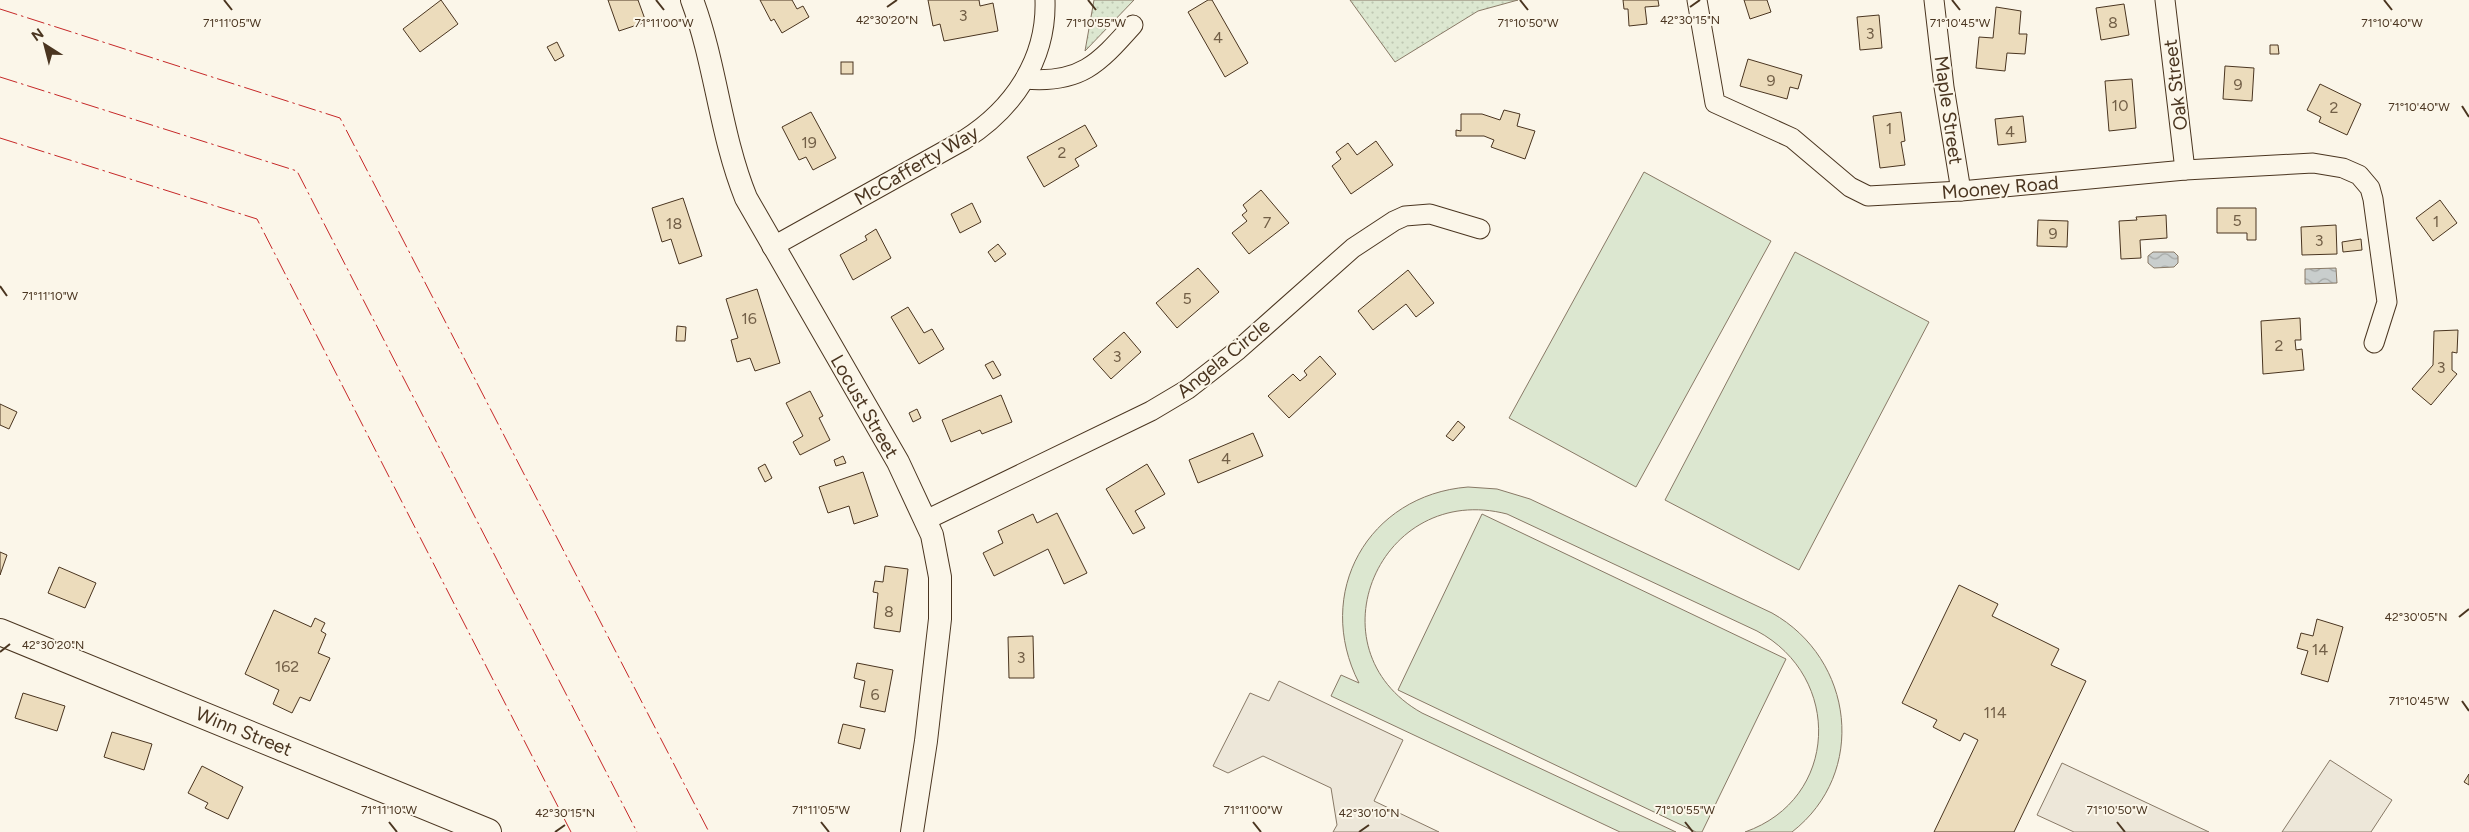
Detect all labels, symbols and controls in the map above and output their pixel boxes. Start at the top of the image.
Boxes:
house number: 3 [959,6,967,25]
text: 42°30'20"N [856,13,918,27]
text: 42°30'15"N [1660,13,1720,27]
house number: 8 [2108,13,2118,32]
text: 71°11'05"W [203,16,262,30]
text: 71°11'00"W [635,16,694,30]
text: 71°10'55"W [1066,16,1126,30]
text: 71°10'50"W [1498,16,1559,30]
text: 71°10'45"W [1930,16,1991,30]
text: 71°10'40"W [2361,16,2423,30]
north arrow [20,20,70,70]
house number: 3 [1866,24,1874,43]
text: N [28,25,47,45]
house number: 4 [1213,28,1223,47]
street label: Oak Street [2159,38,2192,132]
street label: Maple Street [1930,54,1968,166]
house number: 9 [1766,71,1776,90]
house number: 9 [2233,75,2243,94]
house number: 10 [2112,96,2128,115]
house number: 2 [2330,98,2338,117]
text: 71°10'40"W [2388,100,2450,114]
house number: 1 [1886,119,1892,138]
street label: McCafferty Way [850,121,982,210]
house number: 4 [2005,122,2015,141]
house number: 19 [801,133,817,152]
house number: 2 [1058,143,1066,162]
street label: Mooney Road [1941,171,2059,204]
house number: 5 [2232,211,2242,230]
house number: 1 [2433,212,2439,231]
house number: 7 [1263,213,1272,232]
house number: 18 [666,214,682,233]
house number: 9 [2048,224,2058,243]
house number: 3 [2315,231,2323,250]
text: 71°11'10"W [22,289,79,303]
house number: 5 [1182,289,1192,308]
house number: 16 [741,309,757,328]
street label: Angela Circle [1172,314,1274,403]
house number: 2 [2275,336,2283,355]
house number: 3 [1113,347,1121,366]
street label: Locust Street [826,350,903,462]
house number: 3 [2437,358,2445,377]
house number: 4 [1221,449,1231,468]
house number: 8 [884,602,894,621]
text: 42°30'05"N [2385,610,2447,624]
text: 42°30'20"N [22,638,84,652]
house number: 14 [2312,640,2328,659]
house number: 3 [1017,648,1025,667]
house number: 162 [275,657,299,676]
house number: 6 [870,685,880,704]
text: 71°10'45"W [2389,694,2450,708]
street label: Winn Street [192,702,295,761]
house number: 114 [1983,703,2007,722]
text: 71°11'10"W [361,803,418,817]
text: 71°11'05"W [792,803,851,817]
text: 71°11'00"W [1224,803,1283,817]
text: 71°10'55"W [1655,803,1715,817]
text: 71°10'50"W [2087,803,2148,817]
text: 42°30'15"N [535,806,595,820]
text: 42°30'10"N [1339,806,1400,820]

